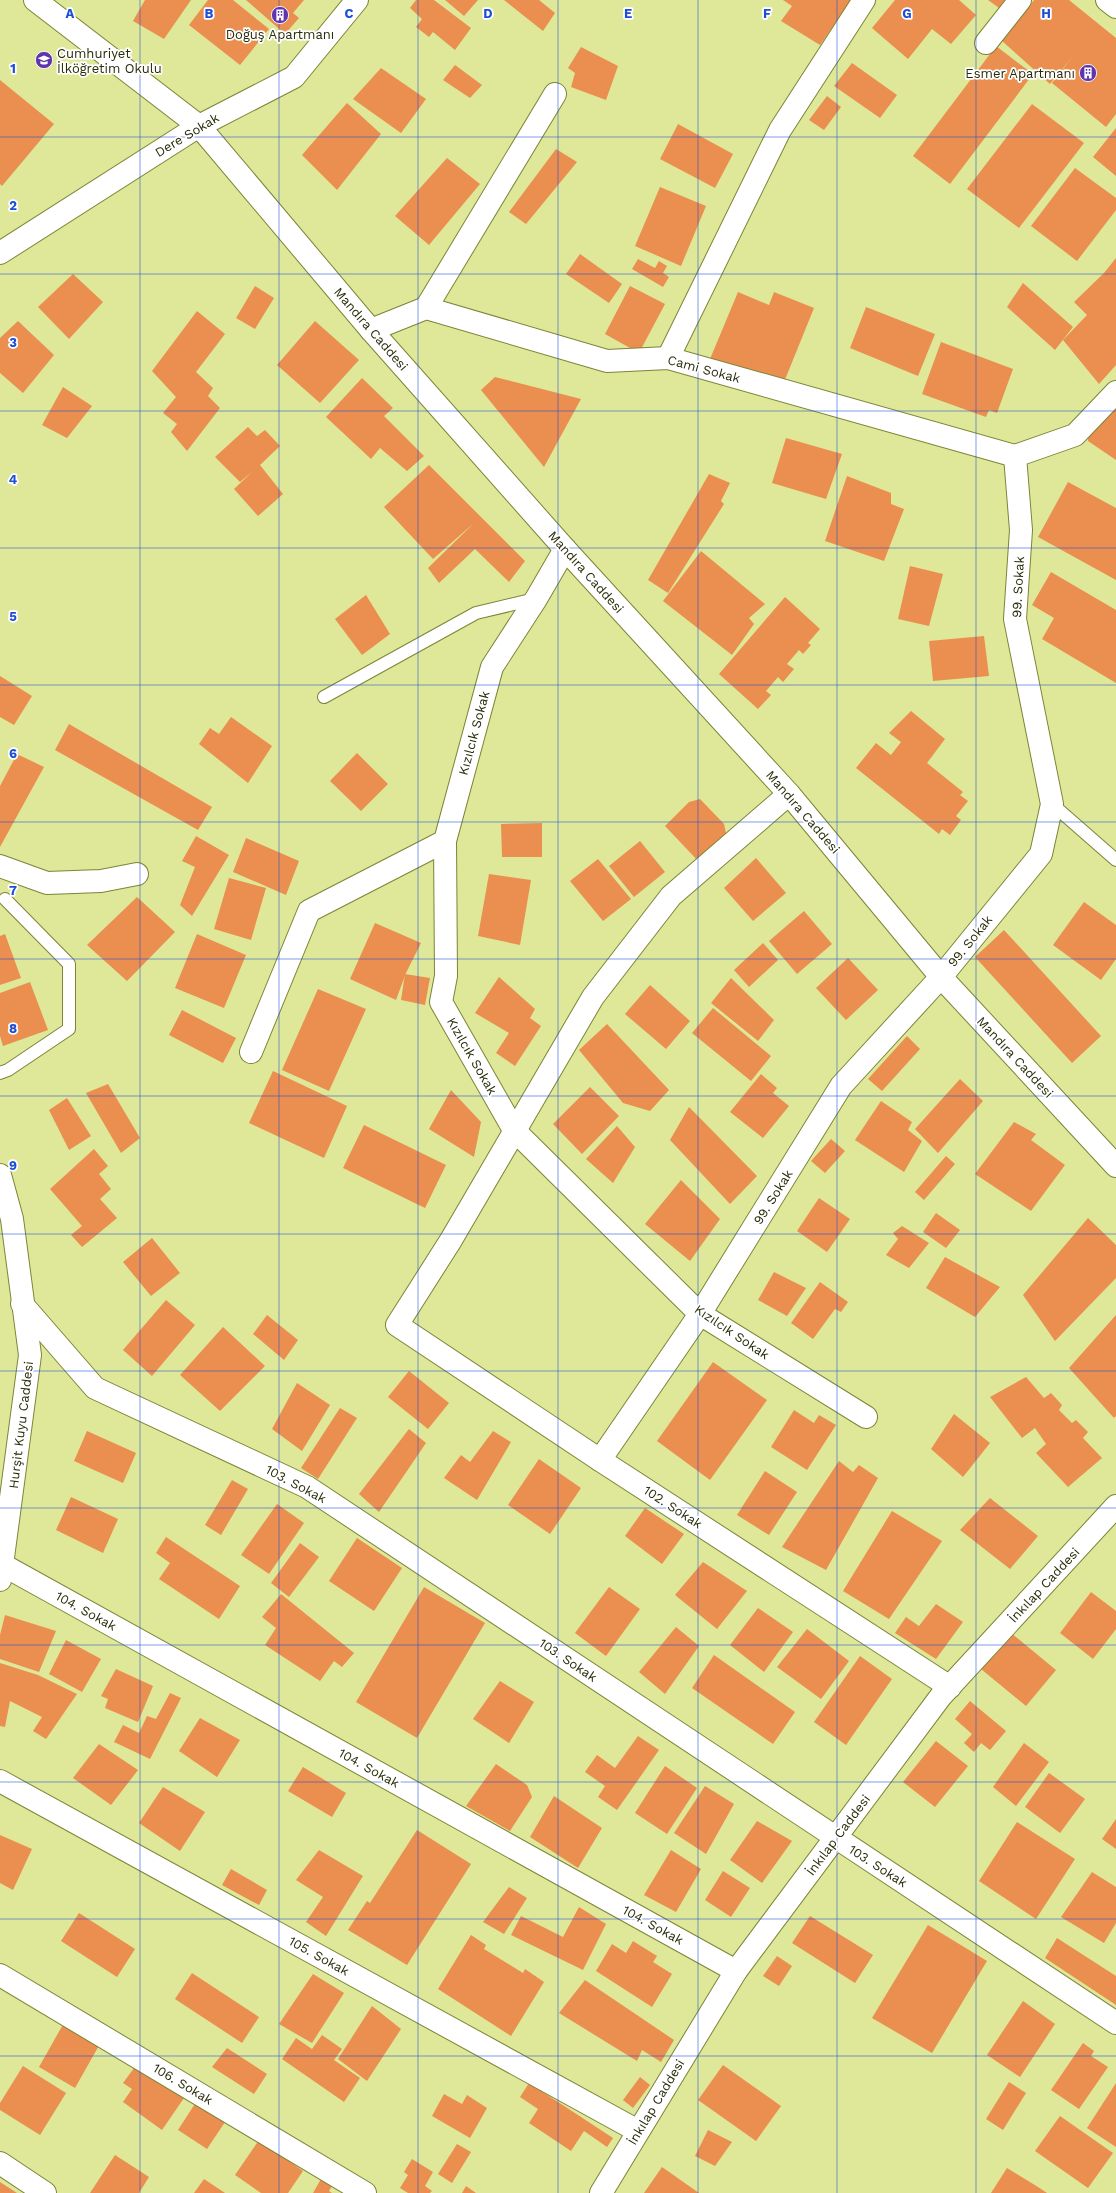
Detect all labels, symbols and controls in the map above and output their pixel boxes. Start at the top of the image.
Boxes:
building icon: Doğuş Apartmanı [270,5,290,25]
text: A [66,6,75,21]
text: B [205,6,214,21]
text: C [345,6,354,21]
text: D [483,6,493,21]
text: E [624,6,632,21]
text: F [763,6,771,21]
text: G [902,6,912,21]
text: H [1041,6,1051,21]
place label: Doğuş Apartmanı [226,27,334,42]
place label: Cumhuriyet İlköğretim Okulu [57,46,162,76]
school or university icon: Cumhuriyet İlköğretim Okulu [34,50,54,70]
text: 1 [10,61,16,76]
building icon: Esmer Apartmanı [1078,63,1098,83]
place label: Esmer Apartmanı [965,66,1075,81]
street label: Dere Sokak [152,110,222,160]
text: 2 [9,198,17,213]
street label: Mandıra Caddesi [331,284,411,374]
text: 3 [9,335,17,350]
street label: Cami Sokak [666,352,743,386]
text: 4 [9,472,18,487]
street label: Mandıra Caddesi [545,528,627,616]
street label: 99. Sokak [1009,555,1027,618]
text: 5 [9,609,17,624]
street label: Kızılcık Sokak [456,689,493,777]
text: 6 [9,746,17,761]
street label: Mandıra Caddesi [763,767,843,857]
text: 7 [9,883,17,898]
street label: 99. Sokak [945,912,996,970]
street label: Mandıra Caddesi [974,1013,1056,1101]
street label: Kızılcık Sokak [444,1015,500,1098]
text: 8 [9,1021,17,1036]
text: 9 [9,1158,17,1173]
street label: 99. Sokak [750,1166,796,1227]
street label: Kızılcık Sokak [692,1302,773,1363]
street label: Hurşit Kuyu Caddesi [6,1360,36,1490]
street label: 103. Sokak [263,1462,329,1507]
street label: 102. Sokak [641,1483,706,1532]
street label: İnkılap Caddesi [1005,1544,1083,1626]
street label: 104. Sokak [53,1588,119,1634]
street label: 103. Sokak [536,1635,600,1685]
street label: 104. Sokak [336,1745,402,1791]
street label: İnkılap Caddesi [803,1792,873,1878]
street label: 103. Sokak [846,1842,910,1891]
street label: 104. Sokak [620,1902,686,1948]
street label: 105. Sokak [286,1933,352,1979]
street label: İnkılap Caddesi [625,2057,687,2147]
street label: 106. Sokak [150,2060,216,2108]

